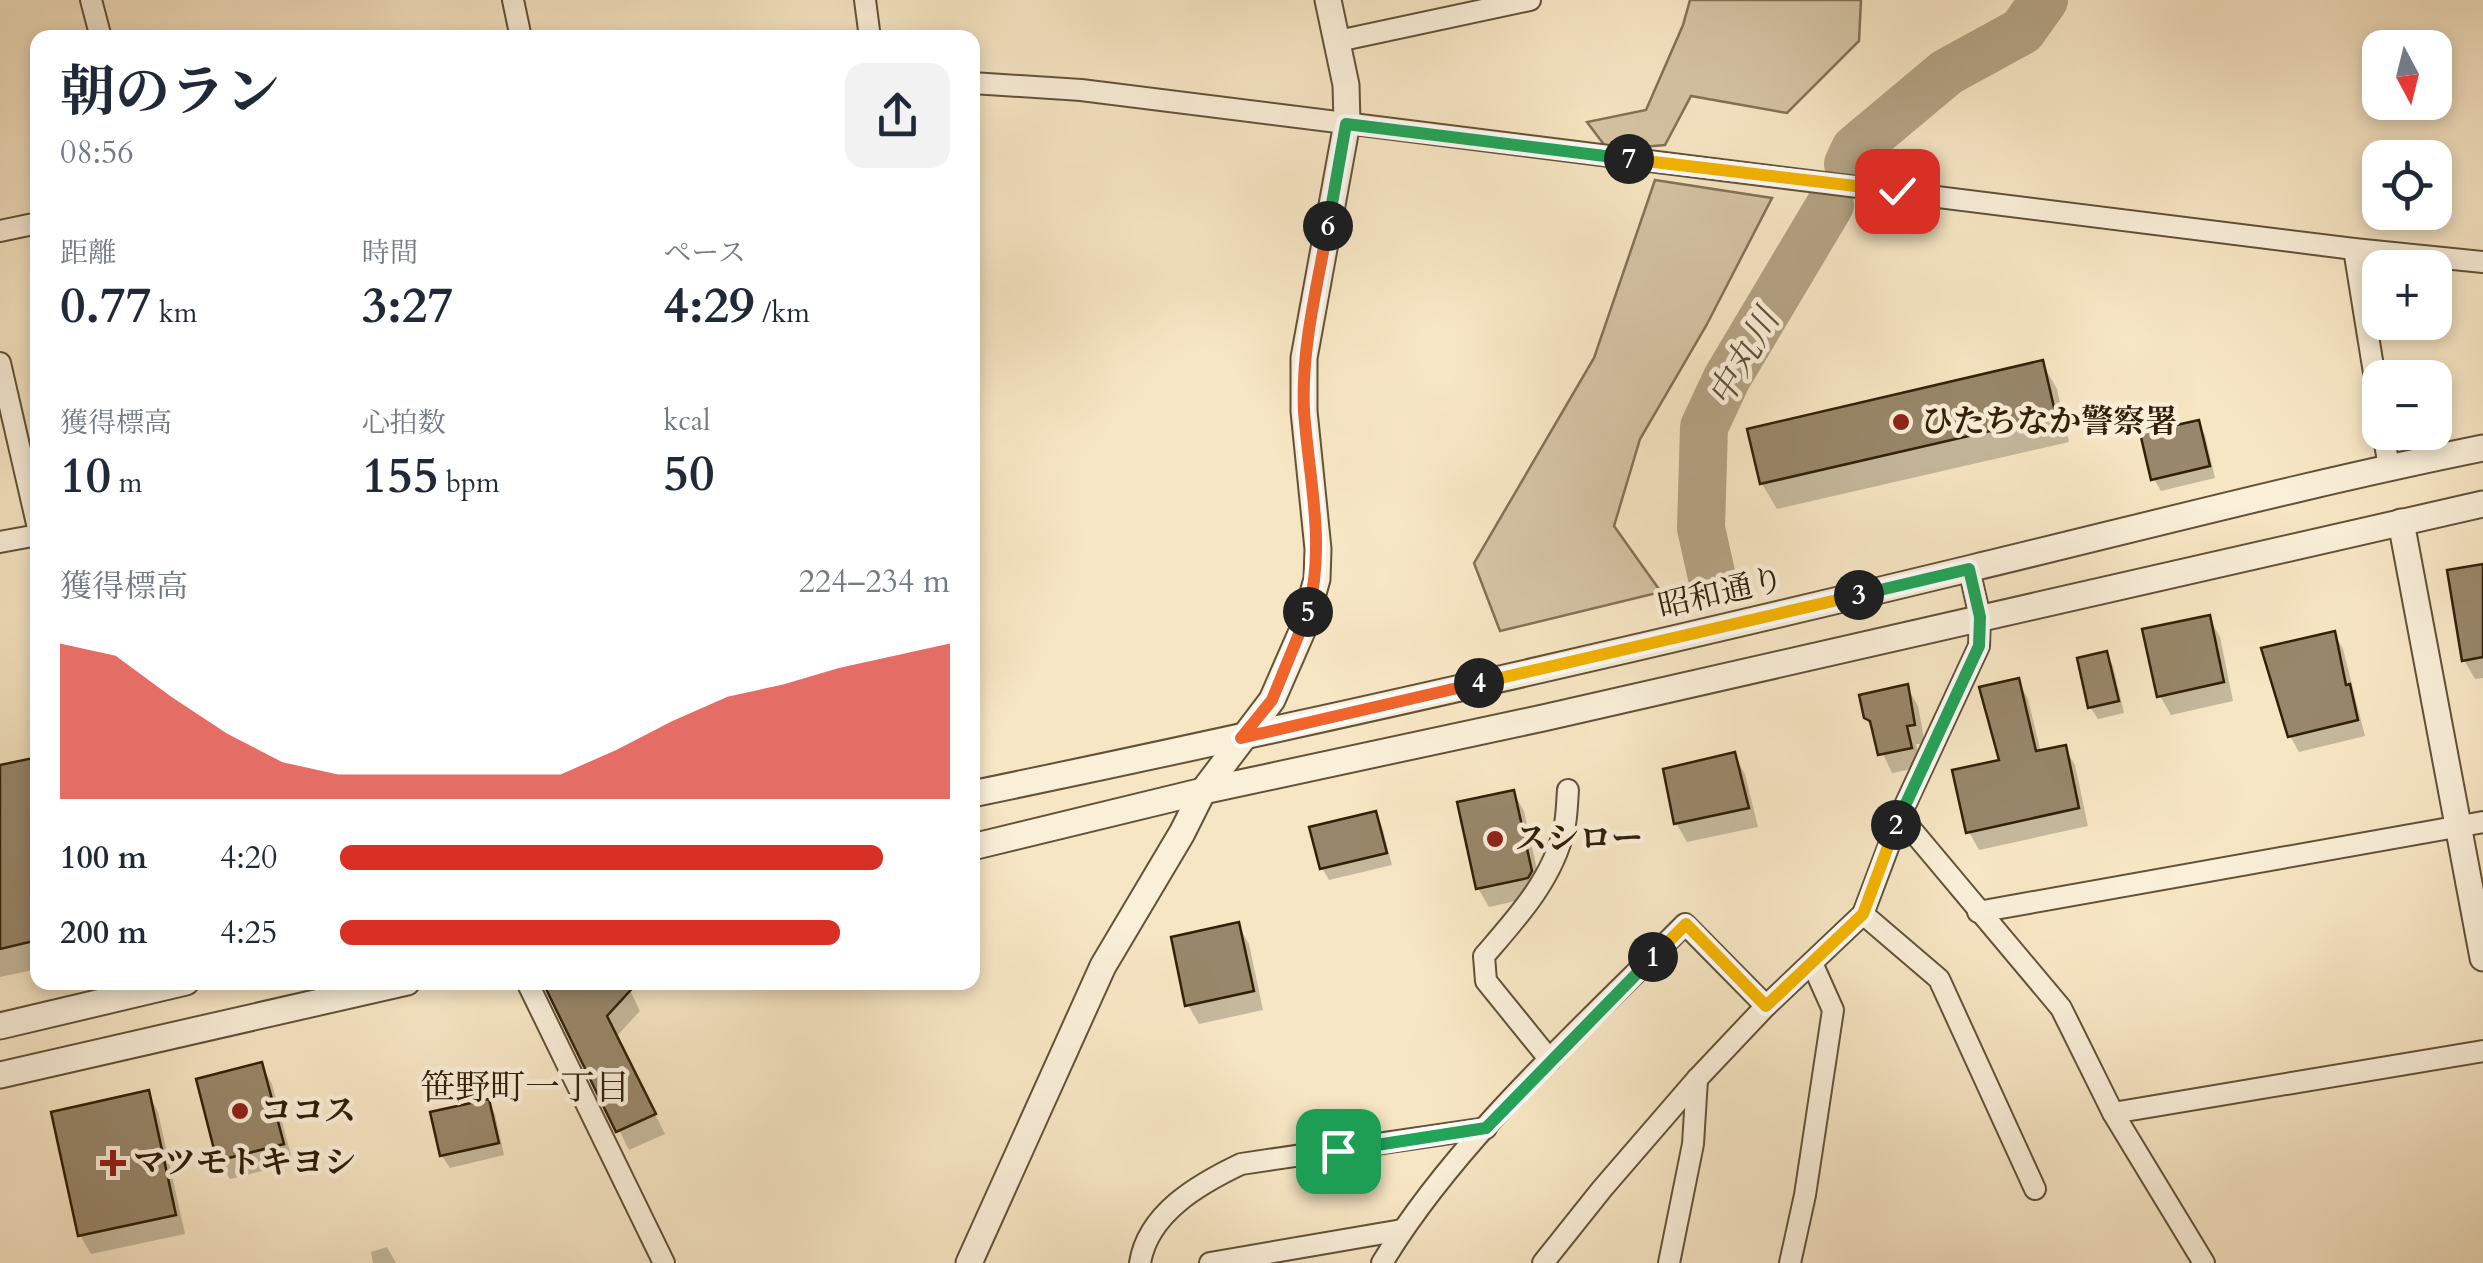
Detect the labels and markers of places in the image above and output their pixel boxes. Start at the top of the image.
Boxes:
pin: 7 [1604,134,1654,184]
pin [1855,149,1940,234]
pin: 6 [1303,201,1353,251]
place label: ひたちなか警察署 [1921,400,2177,444]
marker: ひたちなか警察署 [1890,411,1912,433]
pin: 3 [1834,570,1884,620]
pin: 5 [1283,587,1333,637]
pin: 4 [1454,658,1504,708]
pin: 2 [1871,800,1921,850]
place label: スシロー [1515,817,1643,861]
marker: スシロー [1484,828,1506,850]
pin: 1 [1628,932,1678,982]
place label: ココス [260,1089,356,1133]
marker: ココス [229,1100,251,1122]
pin [1296,1109,1381,1194]
place label: マツモトキヨシ [133,1141,356,1185]
marker: マツモトキヨシ [102,1152,124,1174]

